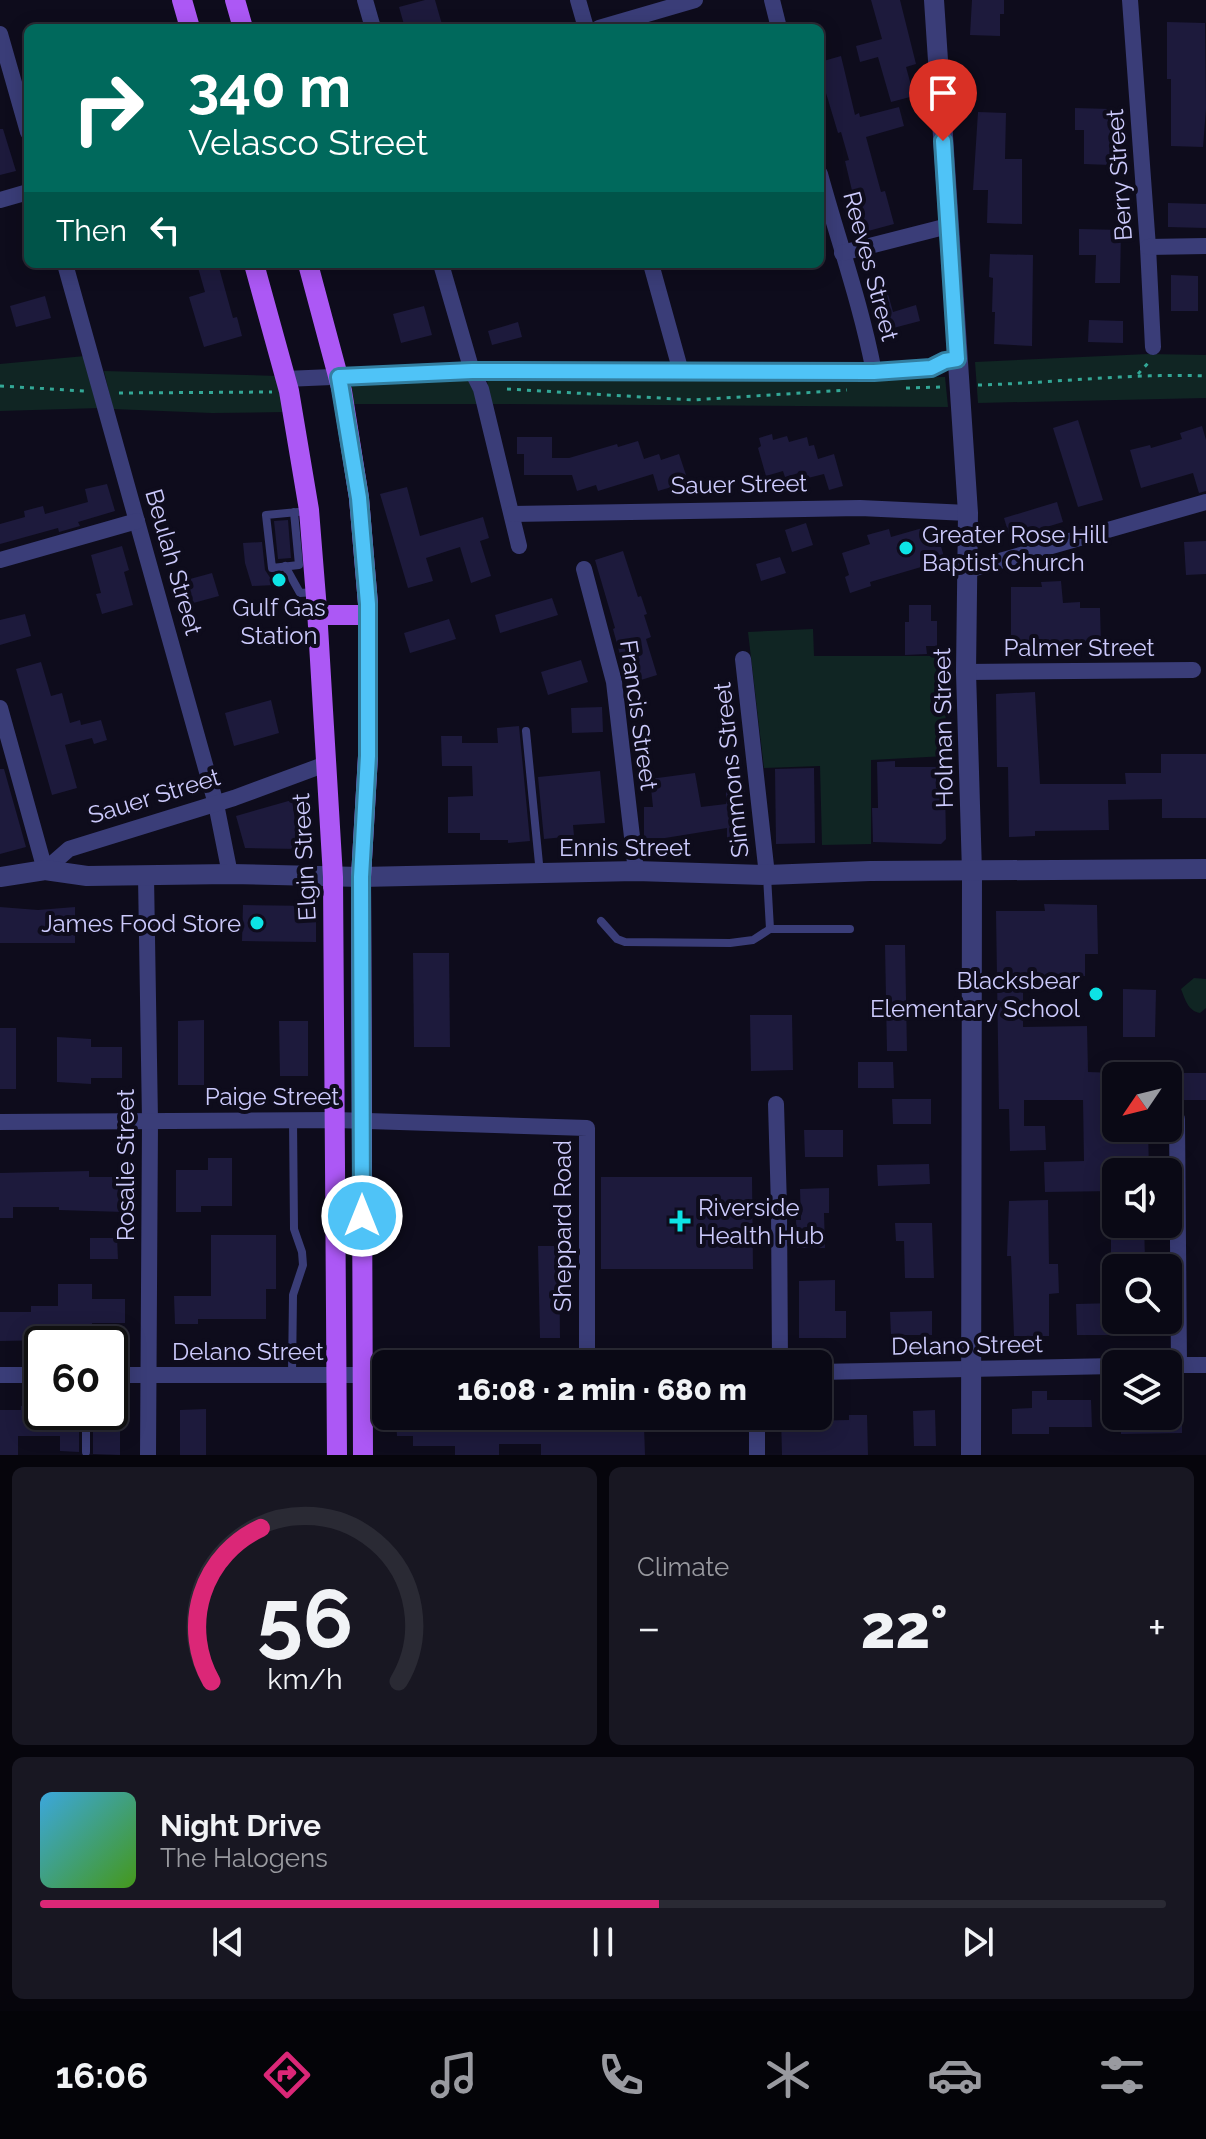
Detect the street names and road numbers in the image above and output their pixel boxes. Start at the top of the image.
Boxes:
street label: Berry Street [1100,108,1138,242]
street label: Reeves Street [837,188,905,344]
street label: Sauer Street [670,468,808,500]
street label: Beulah Street [139,486,209,638]
street label: Palmer Street [1003,633,1155,662]
street label: Francis Street [614,638,664,792]
street label: Holman Street [927,648,959,808]
street label: Simmons Street [707,681,755,859]
street label: Sauer Street [84,762,224,830]
street label: Elgin Street [286,792,322,922]
street label: Ennis Street [559,833,691,862]
street label: Paige Street [205,1082,339,1111]
street label: Rosalie Street [111,1089,140,1241]
street label: Sheppard Road [548,1140,577,1312]
street label: Delano Street [891,1329,1043,1361]
street label: Delano Street [172,1337,324,1366]

